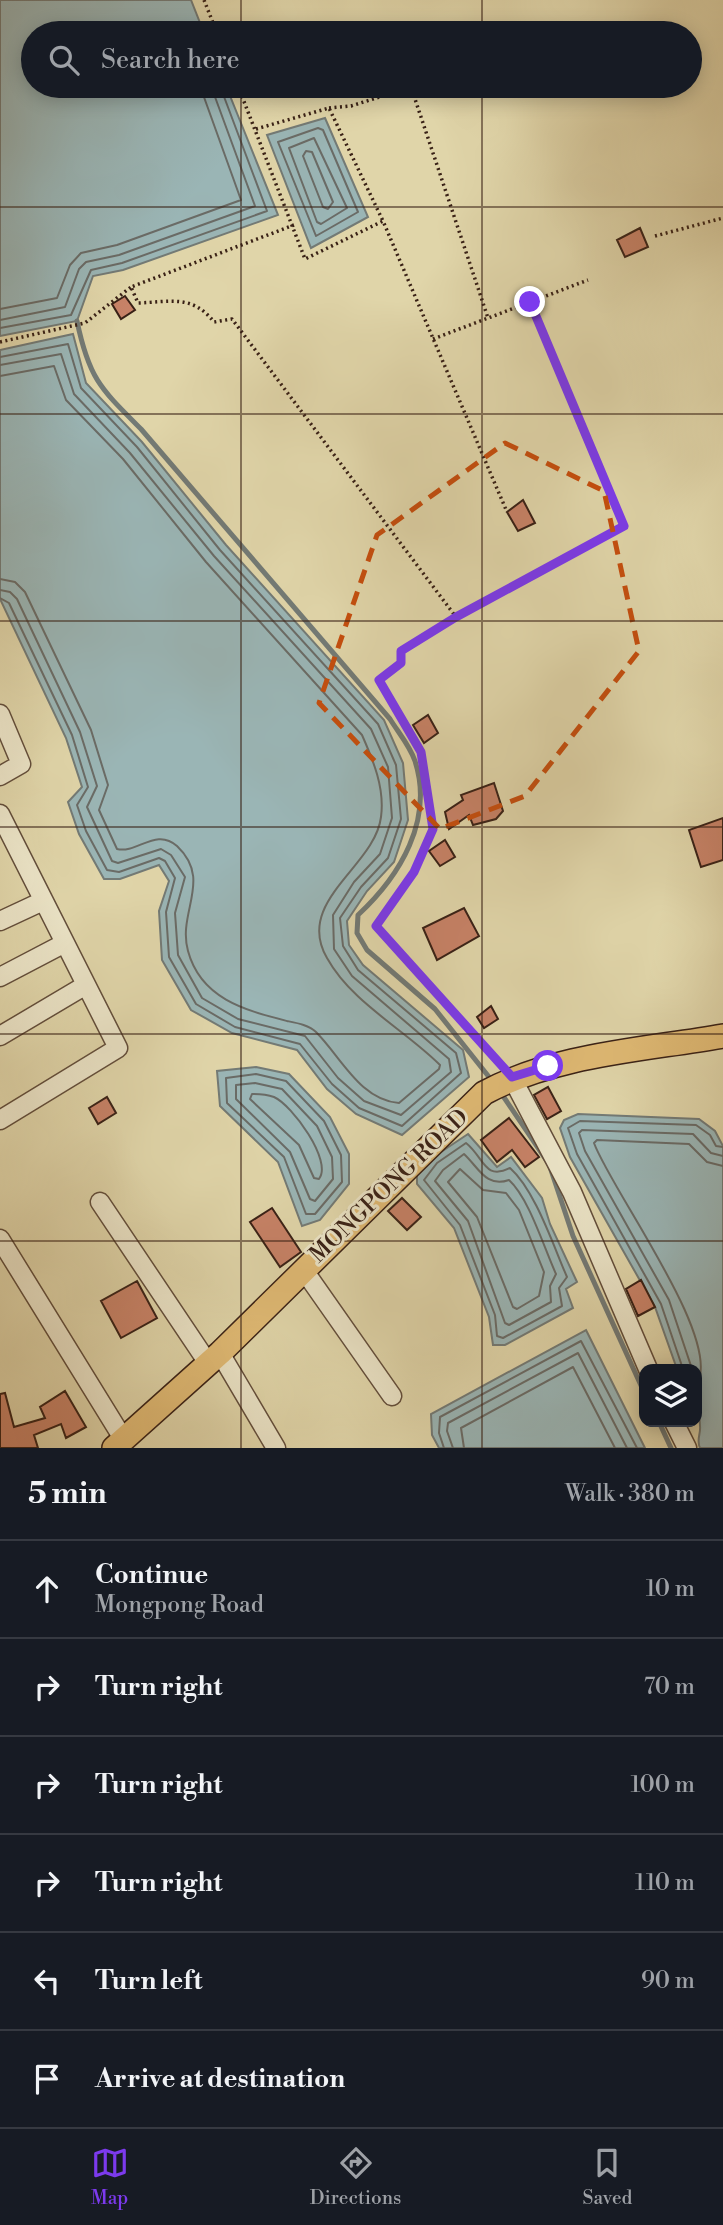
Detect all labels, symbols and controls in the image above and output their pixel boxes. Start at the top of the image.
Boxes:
search box [21,21,702,98]
icon: search [45,41,83,79]
text: Search here [101,44,240,76]
route end [514,286,545,317]
route start [532,1050,563,1081]
street label: MONGPONG ROAD [304,1103,474,1269]
map controls [639,1364,702,1427]
button: layers [639,1364,702,1427]
text: 5 min [28,1475,107,1513]
text: Walk · 380 m [565,1480,695,1508]
text: Continue [95,1559,208,1591]
icon: ahead [28,1570,66,1608]
text: 10 m [646,1575,695,1603]
text: Mongpong Road [95,1591,264,1619]
icon: right [28,1668,66,1706]
text: Turn right [95,1671,223,1703]
text: 70 m [644,1673,695,1701]
icon: right [28,1766,66,1804]
text: Turn right [95,1769,223,1801]
text: 100 m [630,1771,695,1799]
icon: right [28,1864,66,1902]
text: Turn right [95,1867,223,1899]
text: 110 m [635,1869,695,1897]
icon: left [28,1962,66,2000]
text: Turn left [95,1965,203,1997]
text: 90 m [641,1967,695,1995]
icon: arrive [28,2060,66,2098]
text: Arrive at destination [95,2063,345,2095]
tab: Map [91,2144,129,2210]
tab: Directions [310,2144,401,2210]
tab: Saved [583,2144,632,2210]

